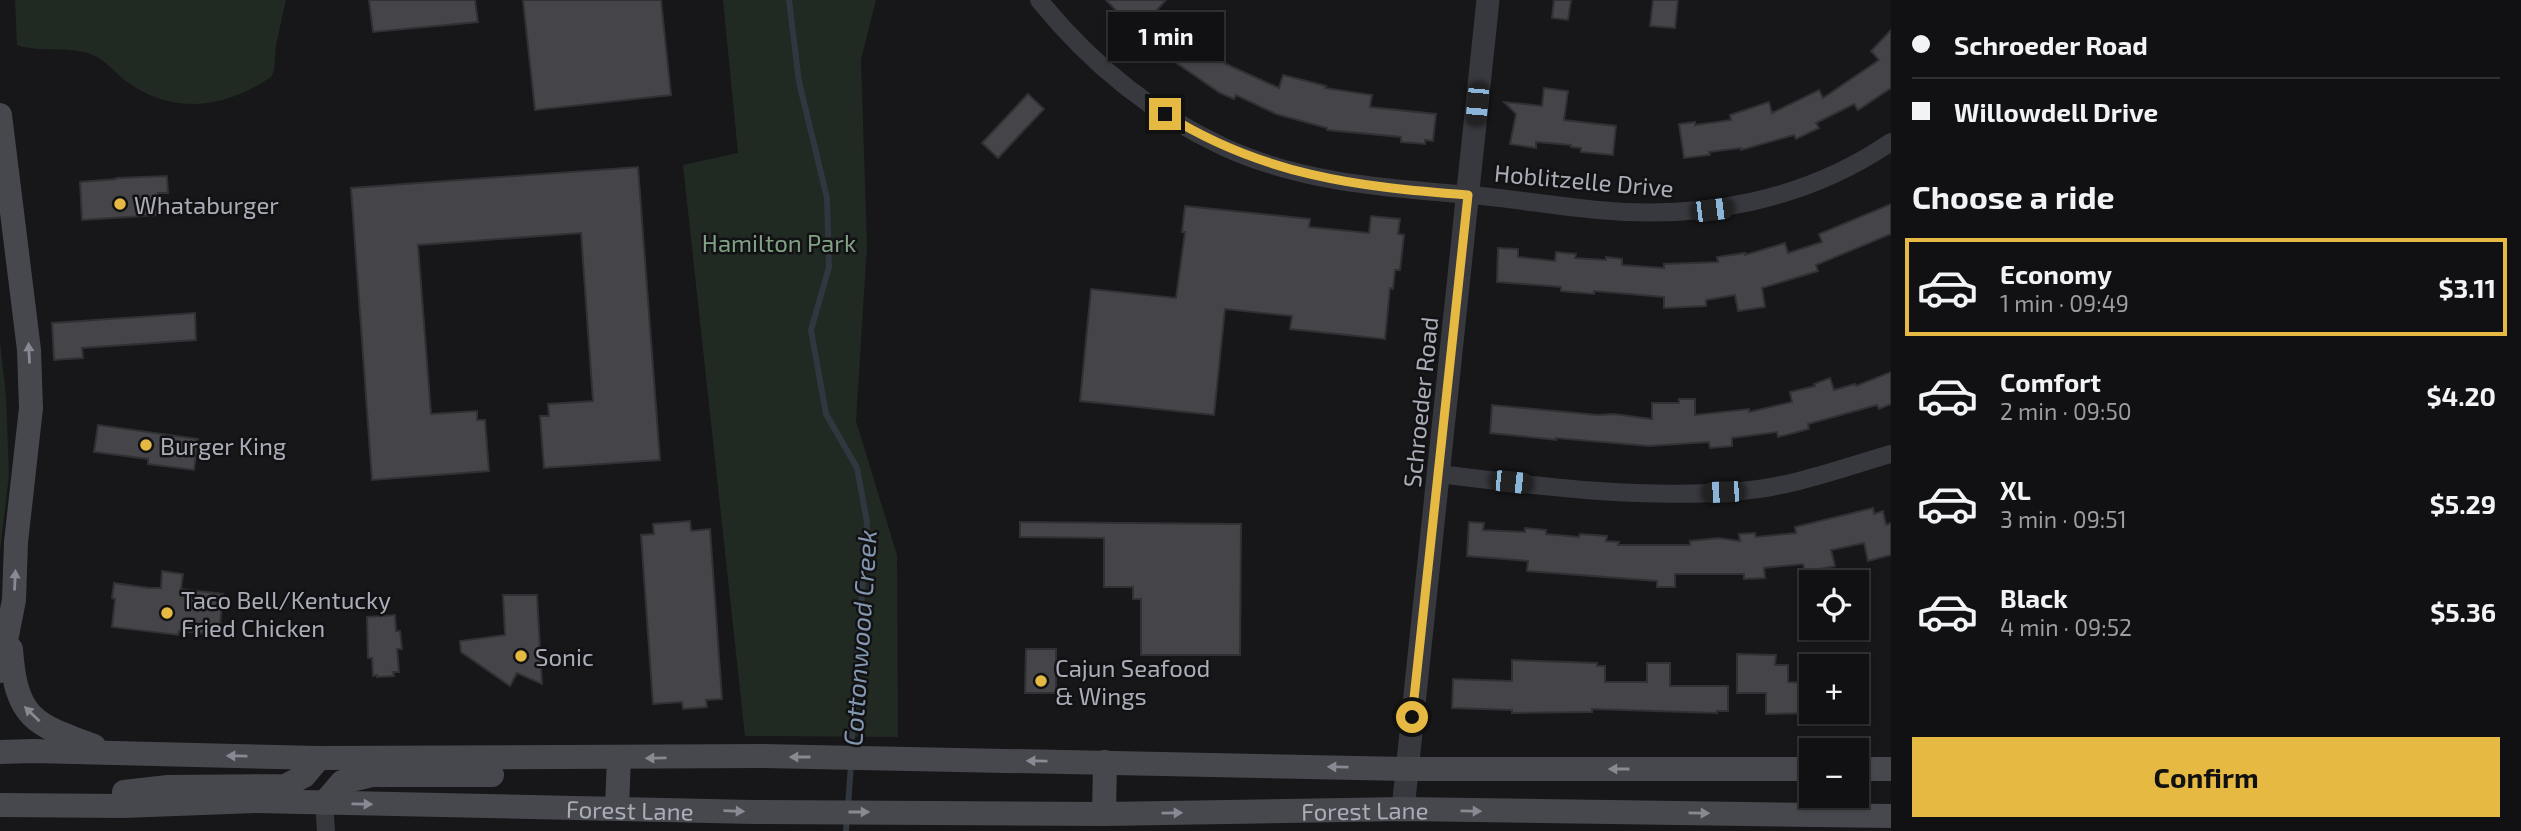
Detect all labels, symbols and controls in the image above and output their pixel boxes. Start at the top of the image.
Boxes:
callout: 1 min [1107,12,1223,61]
text: 1 min [1138,22,1194,50]
text: Schroeder Road [1954,29,2148,60]
car [1465,82,1490,126]
text: Willowdell Drive [1954,96,2158,127]
route end [1149,98,1181,130]
street label: Hoblitzelle Drive [1493,158,1675,202]
text: Choose a ride [1912,177,2115,215]
place label: Whataburger [134,190,279,219]
marker: Whataburger [112,196,128,212]
car [1690,197,1735,223]
park label: Hamilton Park [702,228,856,257]
icon: car [1916,256,1979,319]
text: Economy [2000,258,2112,289]
text: $3.11 [2439,272,2496,303]
text: 1 min · 09:49 [2000,289,2129,317]
street label: Schroeder Road [1397,315,1443,489]
one-way arrow [23,342,34,364]
icon: car [1916,364,1979,427]
text: Comfort [2000,366,2101,397]
text: $4.20 [2427,380,2496,411]
text: 2 min · 09:50 [2000,397,2132,425]
place label: Burger King [160,431,286,460]
marker: Burger King [138,437,154,453]
car [1490,469,1533,495]
icon: car [1916,472,1979,535]
text: XL [2000,474,2031,505]
car [1702,481,1745,503]
text: $5.29 [2430,488,2496,519]
text: 3 min · 09:51 [2000,505,2127,533]
water label: Cottonwood Creek [836,529,882,747]
one-way arrow [9,569,20,591]
map controls [1799,570,1869,808]
button: locate [1799,570,1869,640]
icon: car [1916,580,1979,643]
text: Black [2000,582,2068,613]
place label: Taco Bell/Kentucky Fried Chicken [181,585,391,642]
text: $5.36 [2430,596,2496,627]
marker: Taco Bell/Kentucky Fried Chicken [159,605,175,621]
text: 4 min · 09:52 [2000,613,2132,641]
place label: Sonic [535,642,594,671]
marker: Sonic [513,648,529,664]
place label: Cajun Seafood & Wings [1055,653,1210,710]
button: + [1799,654,1869,724]
marker: Cajun Seafood & Wings [1033,673,1049,689]
route start [1396,701,1428,733]
one-way arrow [23,706,41,722]
button: Confirm [1912,737,2500,817]
button: − [1799,738,1869,808]
one-way arrow [226,750,248,762]
one-way arrow [789,751,811,763]
one-way arrow [645,752,667,764]
one-way arrow [1026,755,1048,766]
one-way arrow [1326,762,1348,773]
one-way arrow [1607,763,1629,775]
street label: Forest Lane [566,793,694,825]
street label: Forest Lane [1301,794,1429,825]
one-way arrow [351,798,373,810]
one-way arrow [1460,805,1482,816]
one-way arrow [723,806,745,817]
one-way arrow [848,806,870,818]
one-way arrow [1161,807,1183,818]
one-way arrow [1688,807,1710,819]

